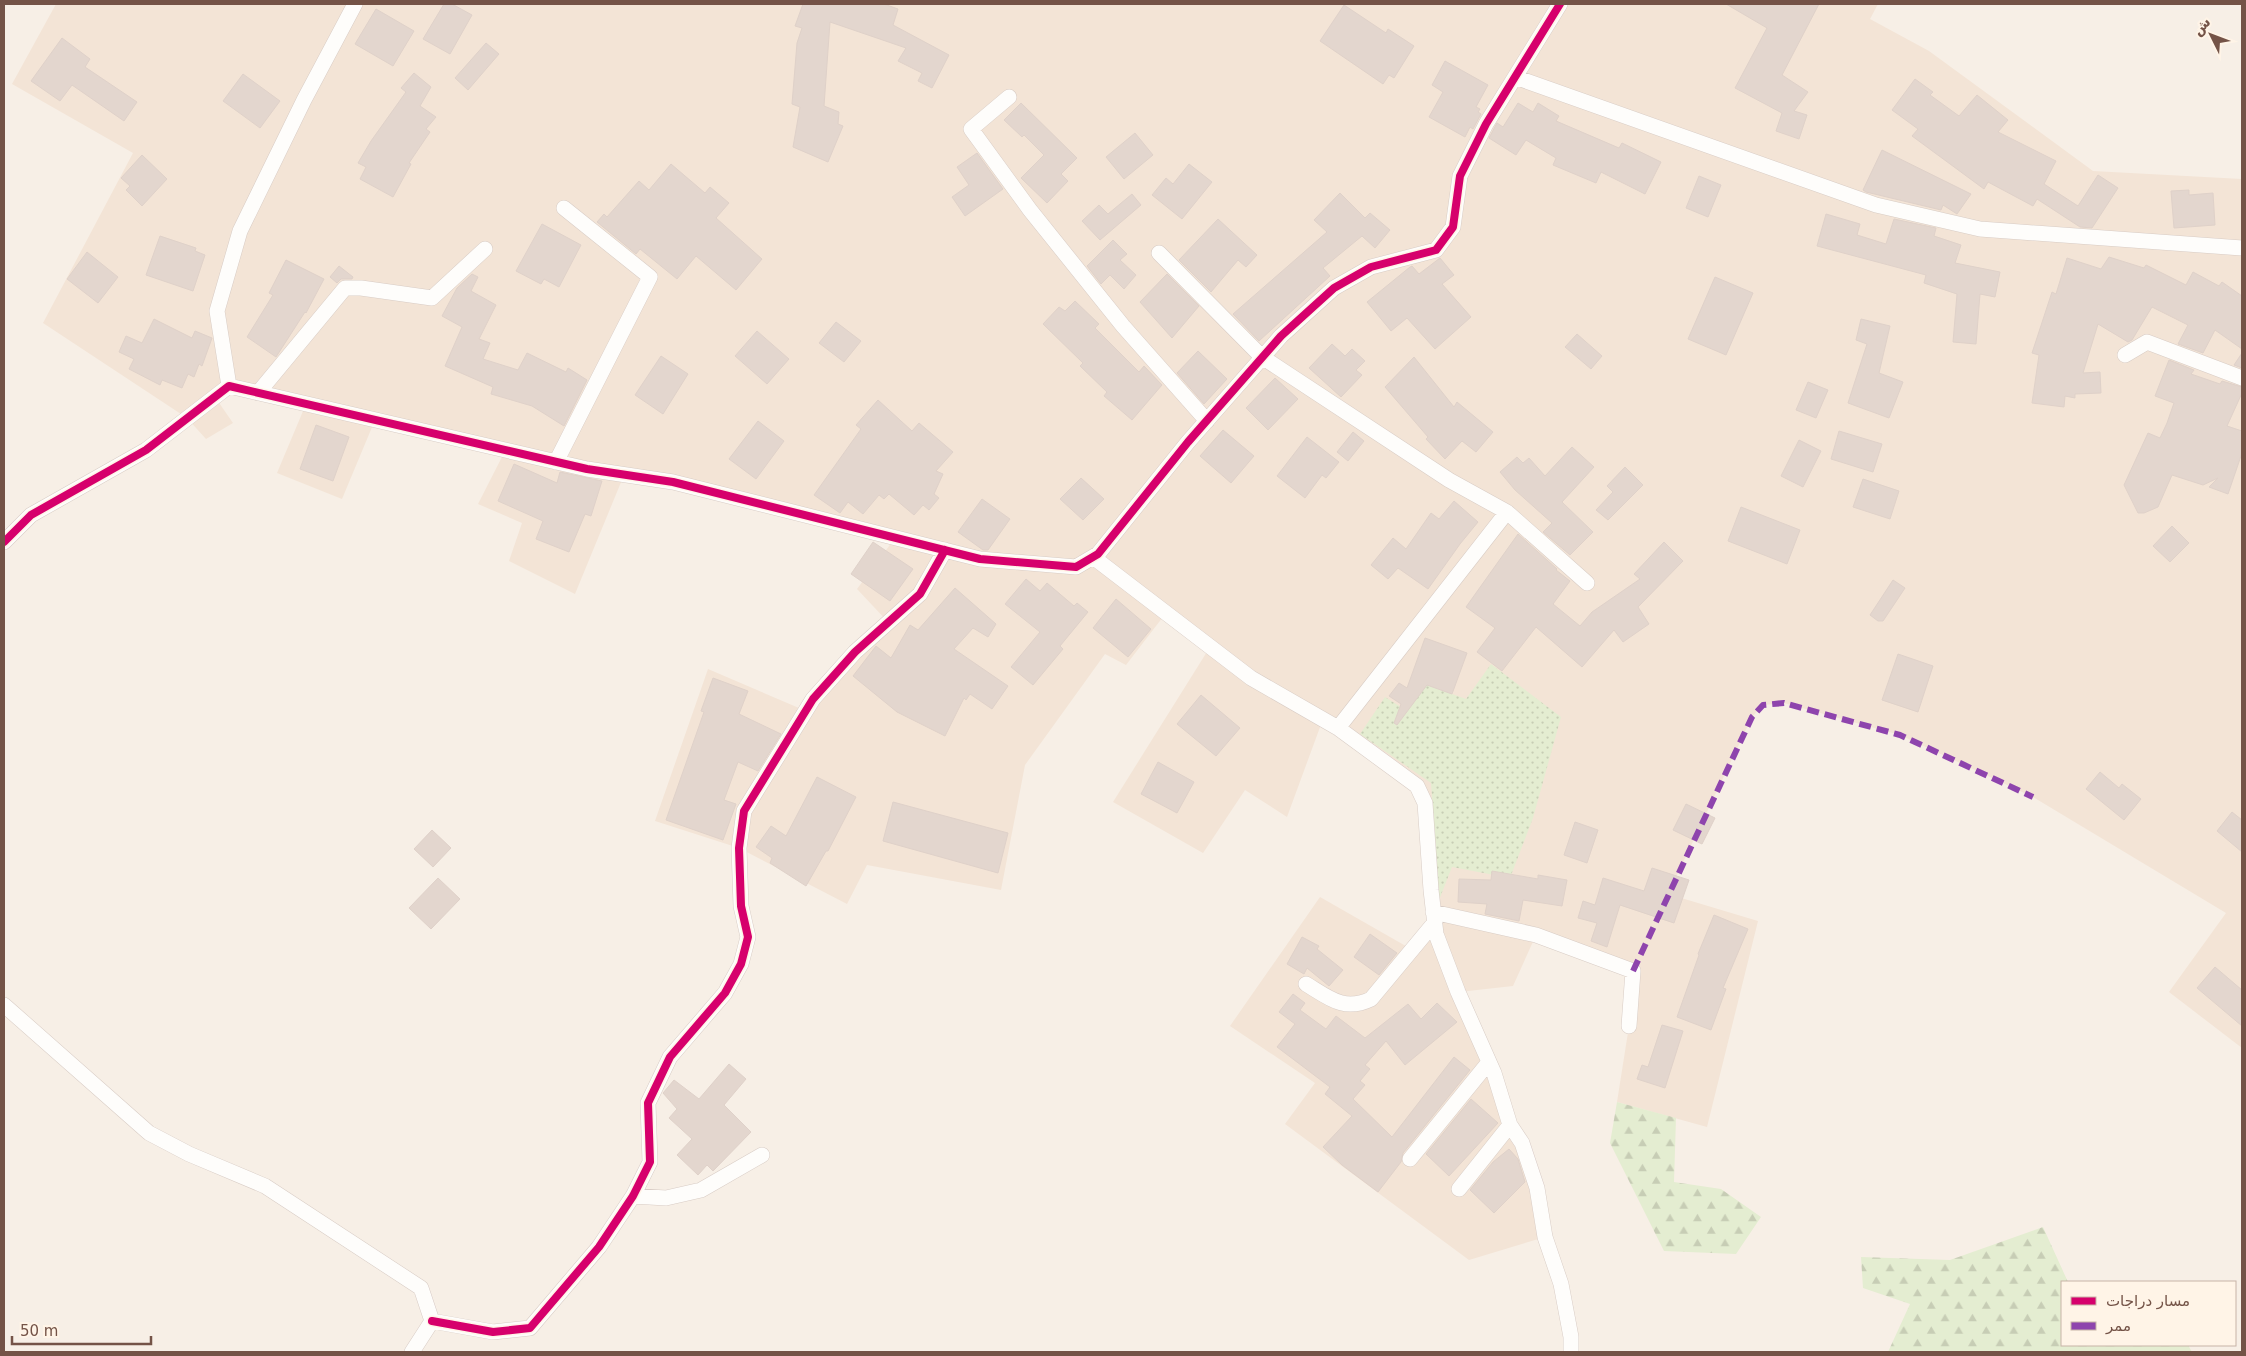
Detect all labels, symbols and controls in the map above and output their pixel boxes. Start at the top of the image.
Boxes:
north arrow [2186,10,2236,60]
text: ش [2189,14,2214,39]
legend [2061,1281,2236,1346]
text: مسار دراجات [2106,1292,2190,1310]
scale bar [12,1314,151,1346]
text: ممر [2105,1317,2131,1335]
text: 50 m [20,1322,58,1340]

